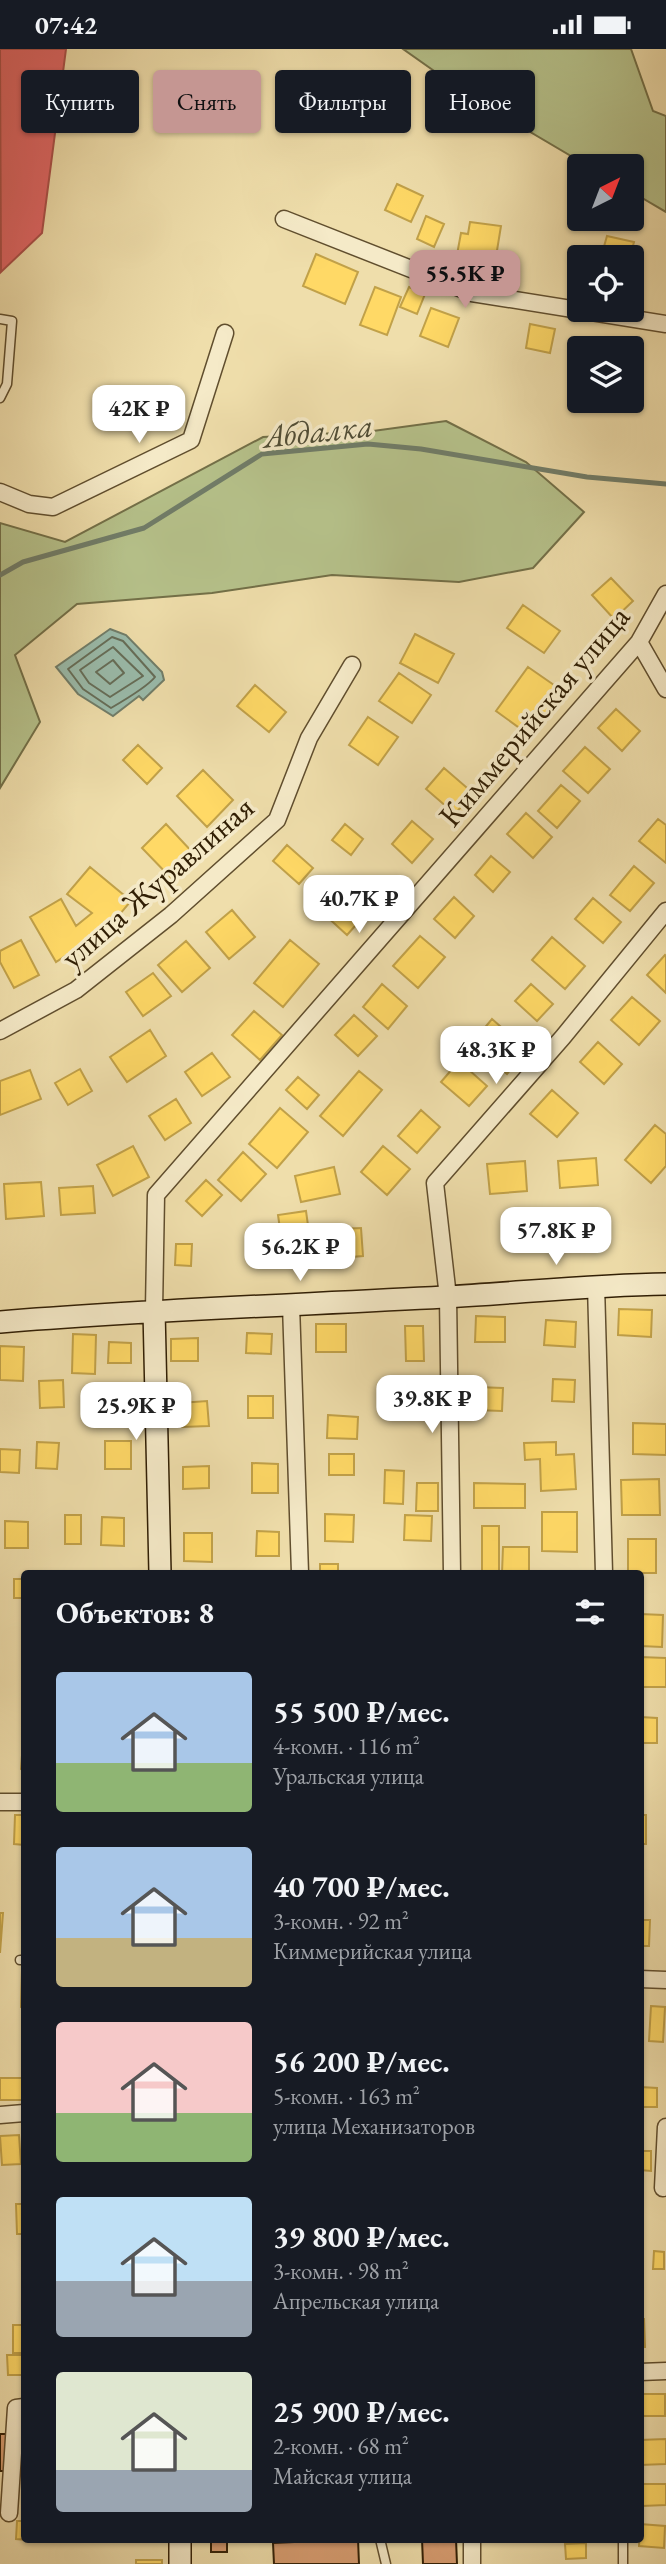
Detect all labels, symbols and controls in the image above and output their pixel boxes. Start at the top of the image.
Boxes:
text: 07:42 [35,8,97,42]
chip: Купить [21,70,139,133]
chip: Снять [153,70,261,133]
chip: Фильтры [275,70,411,133]
chip: Новое [425,70,535,133]
north arrow [567,154,644,231]
map controls [567,154,644,413]
button: locate [567,245,644,322]
pin: 55.5K ₽ [400,251,530,310]
text: 55.5K ₽ [425,258,505,288]
button: layers [567,336,644,413]
pin: 42K ₽ [90,385,188,445]
text: 42K ₽ [108,393,170,423]
water label: Абдалка [258,403,375,458]
street label: Киммерийская улица [429,596,639,835]
street label: улица Журавлиная [51,786,263,978]
pin: 40.7K ₽ [294,875,424,935]
text: 40.7K ₽ [319,883,399,913]
pin: 48.3K ₽ [431,1027,561,1086]
text: 48.3K ₽ [456,1034,536,1064]
pin: 57.8K ₽ [491,1207,621,1267]
text: 57.8K ₽ [516,1215,596,1245]
pin: 56.2K ₽ [235,1223,365,1283]
text: 56.2K ₽ [260,1231,340,1261]
pin: 39.8K ₽ [367,1375,497,1435]
pin: 25.9K ₽ [71,1383,201,1442]
text: 39.8K ₽ [392,1383,472,1413]
text: 25.9K ₽ [96,1390,176,1420]
text: Объектов: 8 [56,1593,214,1632]
icon: filters [571,1593,609,1631]
text: 55 500 ₽/мес. [273,1692,450,1731]
icon: home [112,1700,196,1784]
text: 4-комн. · 116 m² [273,1731,420,1761]
text: Уральская улица [273,1761,424,1791]
text: 40 700 ₽/мес. [273,1867,450,1906]
icon: home [112,1875,196,1959]
text: 3-комн. · 92 m² [273,1906,409,1936]
text: Киммерийская улица [273,1936,472,1966]
text: 56 200 ₽/мес. [273,2042,450,2081]
icon: home [112,2050,196,2134]
text: 5-комн. · 163 m² [273,2081,420,2111]
text: улица Механизаторов [273,2111,475,2141]
text: 39 800 ₽/мес. [273,2217,450,2256]
icon: home [112,2225,196,2309]
text: 3-комн. · 98 m² [273,2256,409,2286]
text: Апрельская улица [273,2286,439,2316]
text: 25 900 ₽/мес. [273,2392,450,2431]
icon: home [112,2400,196,2484]
text: 2-комн. · 68 m² [273,2431,409,2461]
text: Майская улица [273,2461,412,2491]

